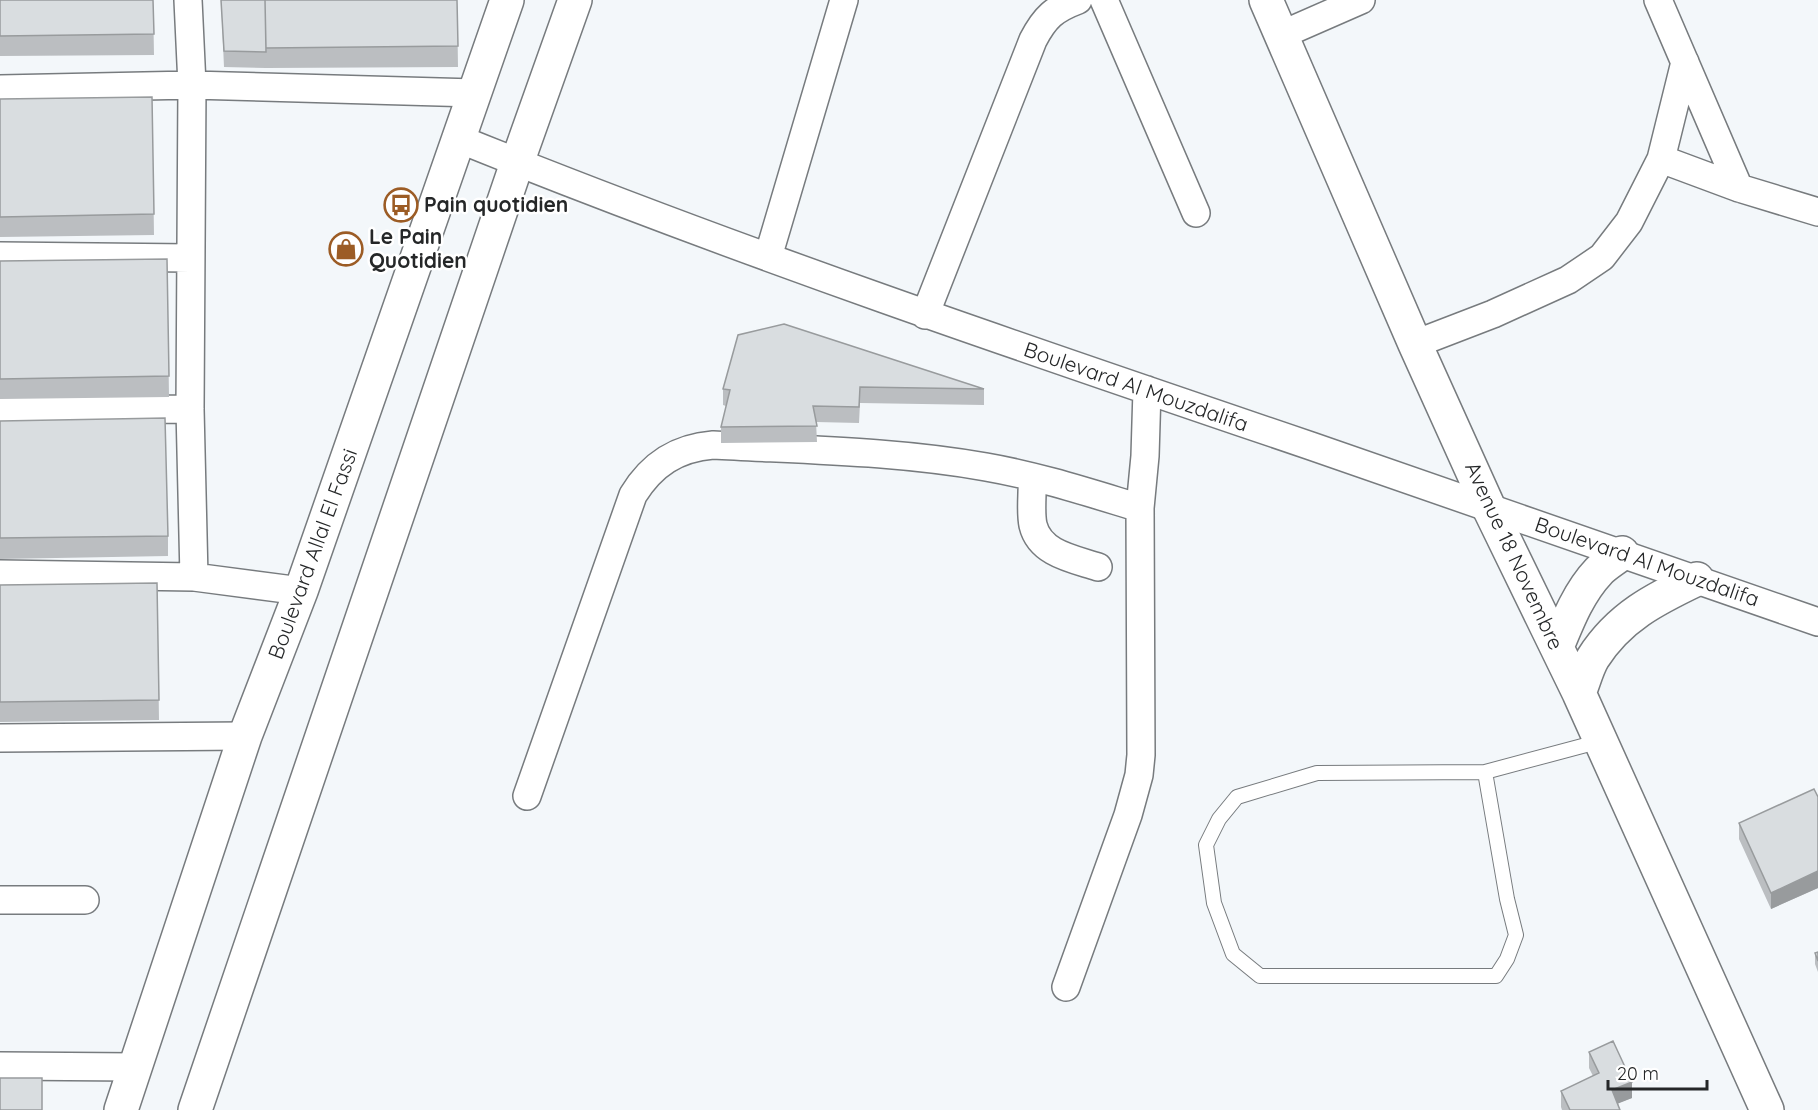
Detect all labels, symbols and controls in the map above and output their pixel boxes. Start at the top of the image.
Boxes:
bus stop icon: Pain quotidien [383,187,419,223]
place label: Pain quotidien [424,191,568,217]
place label: Le Pain Quotidien [369,223,467,273]
shop icon: Le Pain Quotidien [328,231,364,267]
street label: Boulevard Al Mouzdalifa [1021,335,1252,437]
street label: Boulevard Allal El Fassi [262,445,362,662]
street label: Avenue 18 Novembre [1460,457,1570,654]
street label: Boulevard Al Mouzdalifa [1532,510,1763,612]
scale bar [1608,1053,1707,1091]
text: 20 m [1617,1062,1659,1085]

